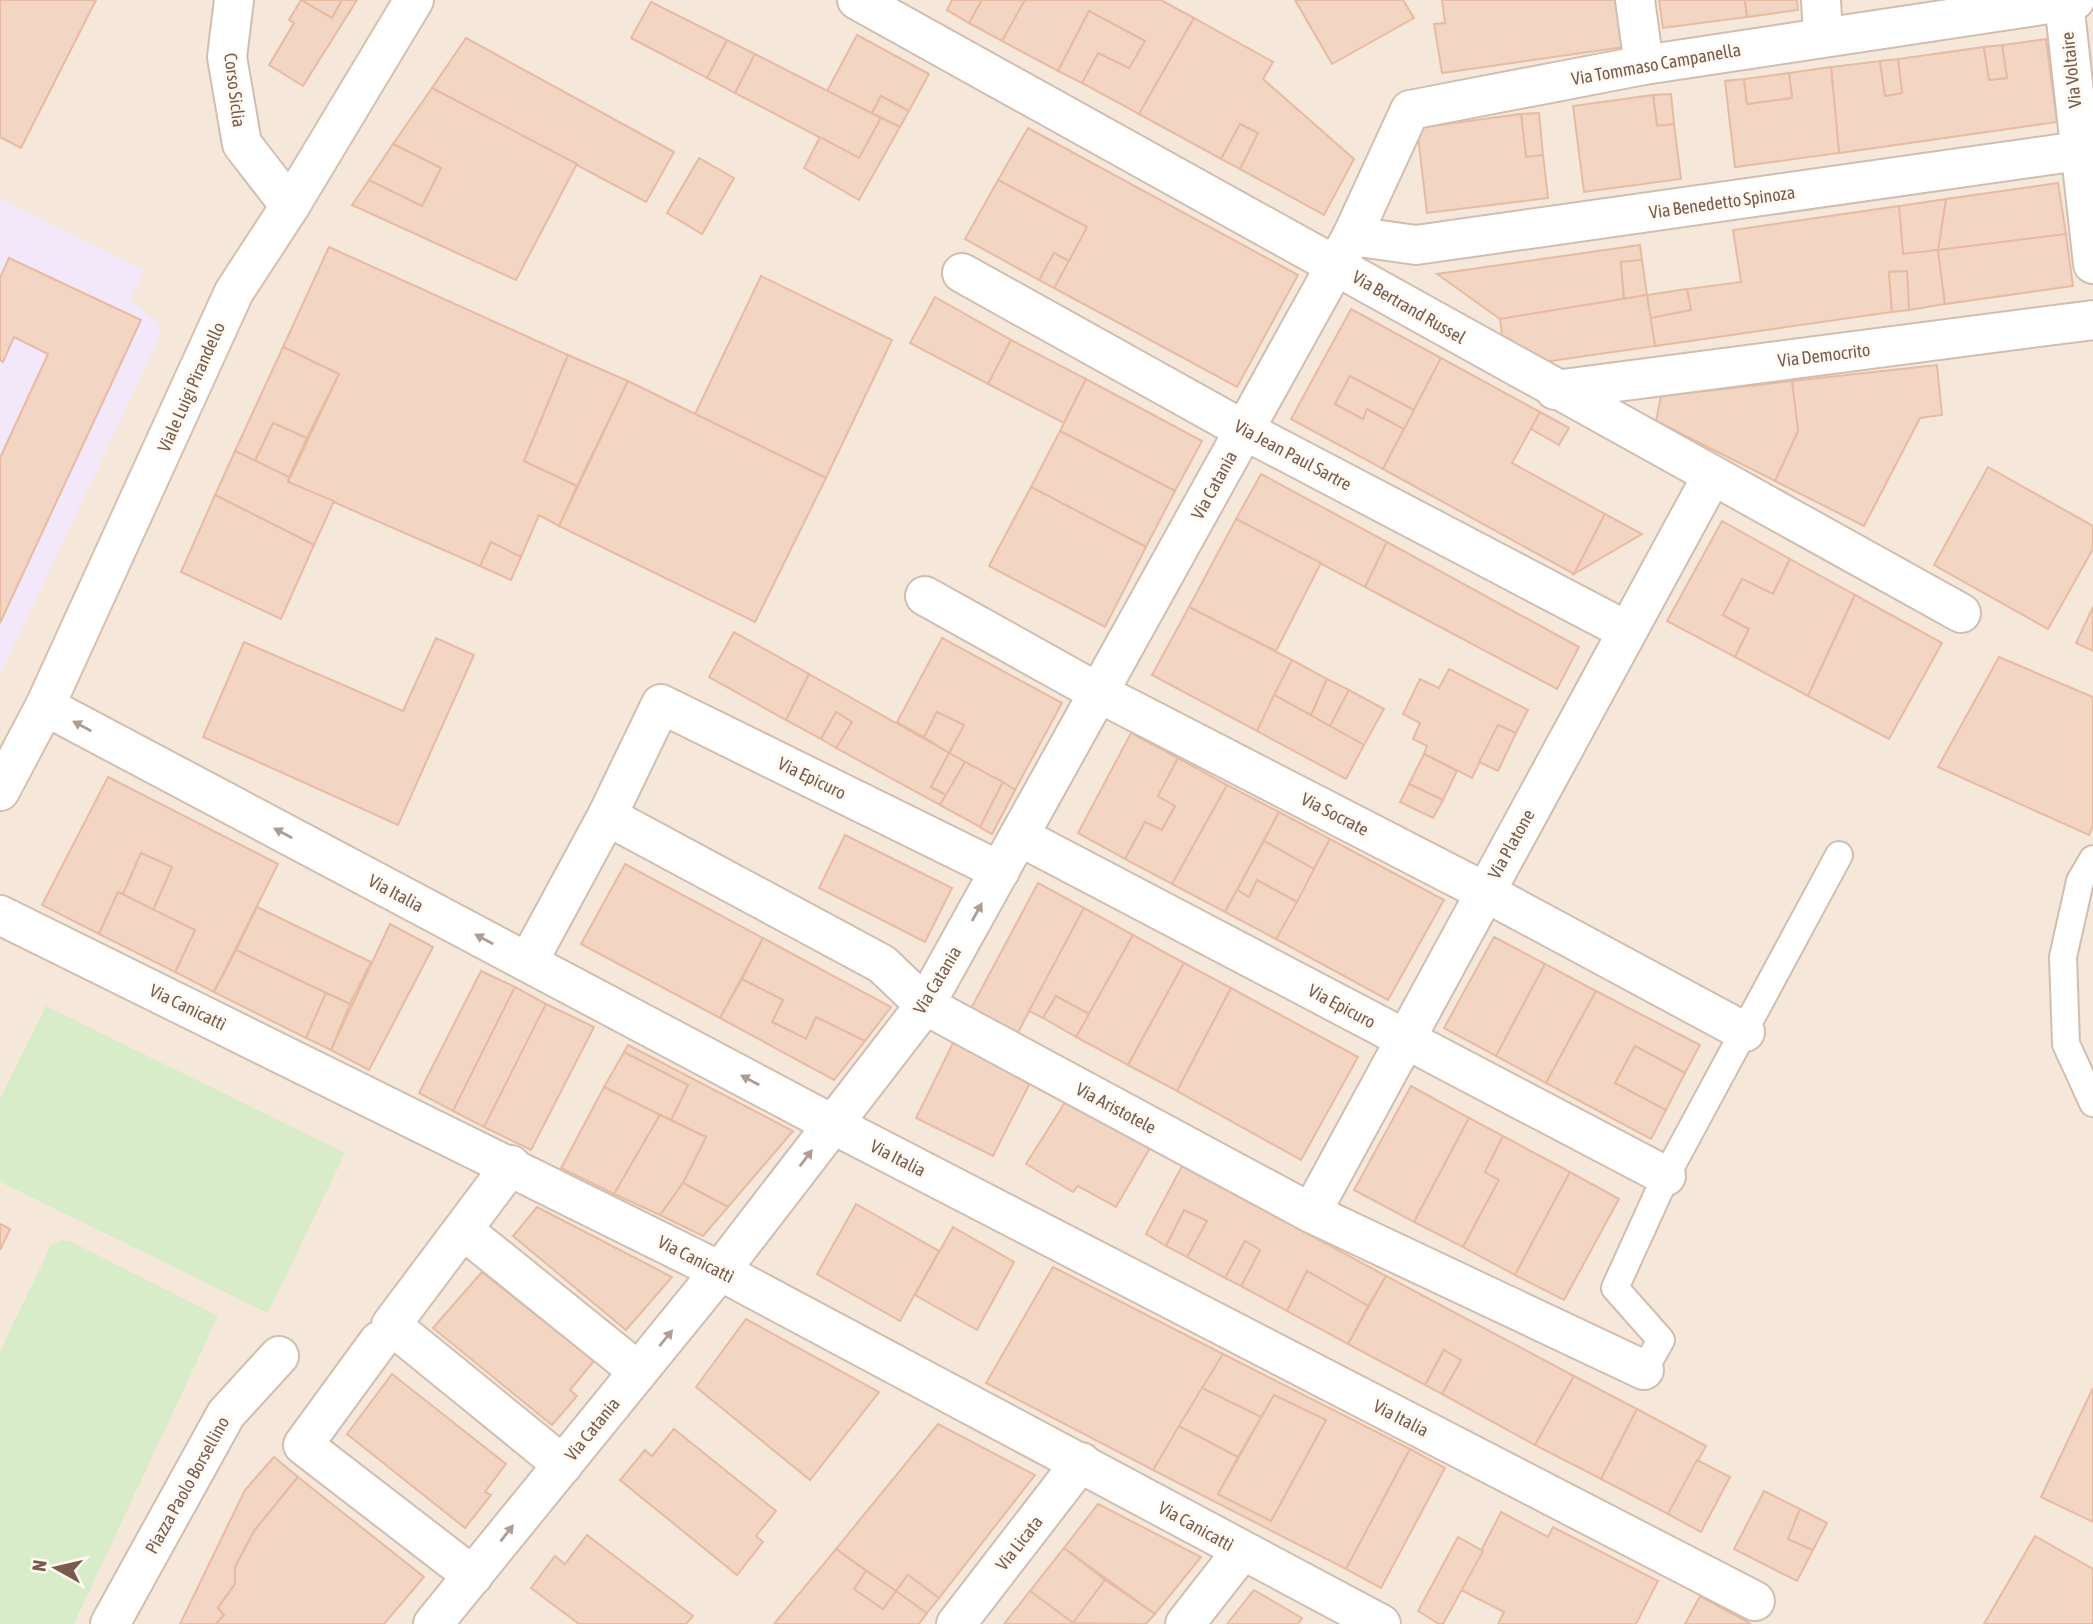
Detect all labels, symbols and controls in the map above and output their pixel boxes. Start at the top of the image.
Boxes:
street label: Via Voltaire [2057,31,2085,109]
street label: Via Tommaso Campanella [1570,39,1742,89]
street label: Corso Siclia [220,52,250,128]
street label: Via Benedetto Spinoza [1648,181,1796,223]
street label: Via Bertrand Russel [1349,266,1470,348]
street label: Viale Luigi Pirandello [153,319,229,455]
street label: Via Democrito [1777,339,1871,371]
street label: Via Jean Paul Sartre [1231,415,1355,495]
street label: Via Catania [1187,447,1241,523]
one-way arrow [72,720,92,732]
street label: Via Epicuro [774,753,850,803]
street label: Via Socrate [1298,788,1372,840]
street label: Via Platone [1483,806,1539,882]
one-way arrow [273,827,293,838]
street label: Via Italia [365,870,427,916]
one-way arrow [971,902,983,921]
one-way arrow [474,933,494,945]
street label: Via Catania [909,942,965,1018]
street label: Via Canicattì [146,979,230,1035]
street label: Via Epicuro [1305,980,1379,1032]
one-way arrow [740,1075,760,1086]
street label: Via Aristotele [1072,1078,1160,1138]
street label: Via Italia [867,1135,929,1181]
one-way arrow [798,1149,812,1167]
street label: Via Canicattì [654,1231,738,1287]
one-way arrow [658,1329,673,1346]
street label: Via Catania [560,1393,624,1465]
street label: Via Italia [1370,1395,1432,1441]
street label: Piazza Paolo Borsellino [141,1413,233,1557]
street label: Via Canicattì [1155,1497,1237,1555]
street label: Via Licata [991,1512,1047,1574]
one-way arrow [500,1525,515,1543]
north arrow [21,1533,91,1603]
text: N [27,1559,51,1573]

